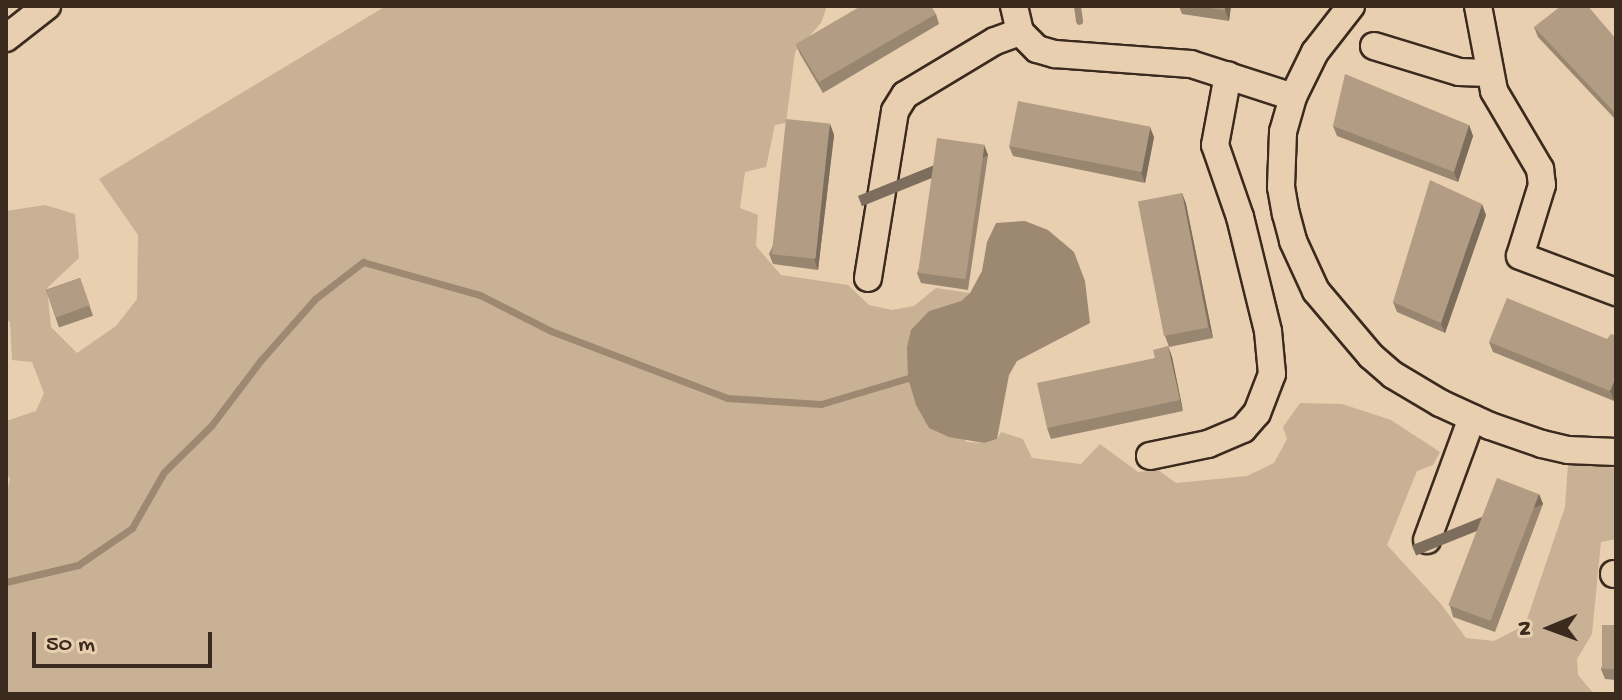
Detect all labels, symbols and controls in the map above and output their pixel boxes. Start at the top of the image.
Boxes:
north arrow [1510,588,1590,668]
scale bar [36,616,216,666]
text: N [1513,621,1539,636]
text: 50 m [46,631,95,660]

